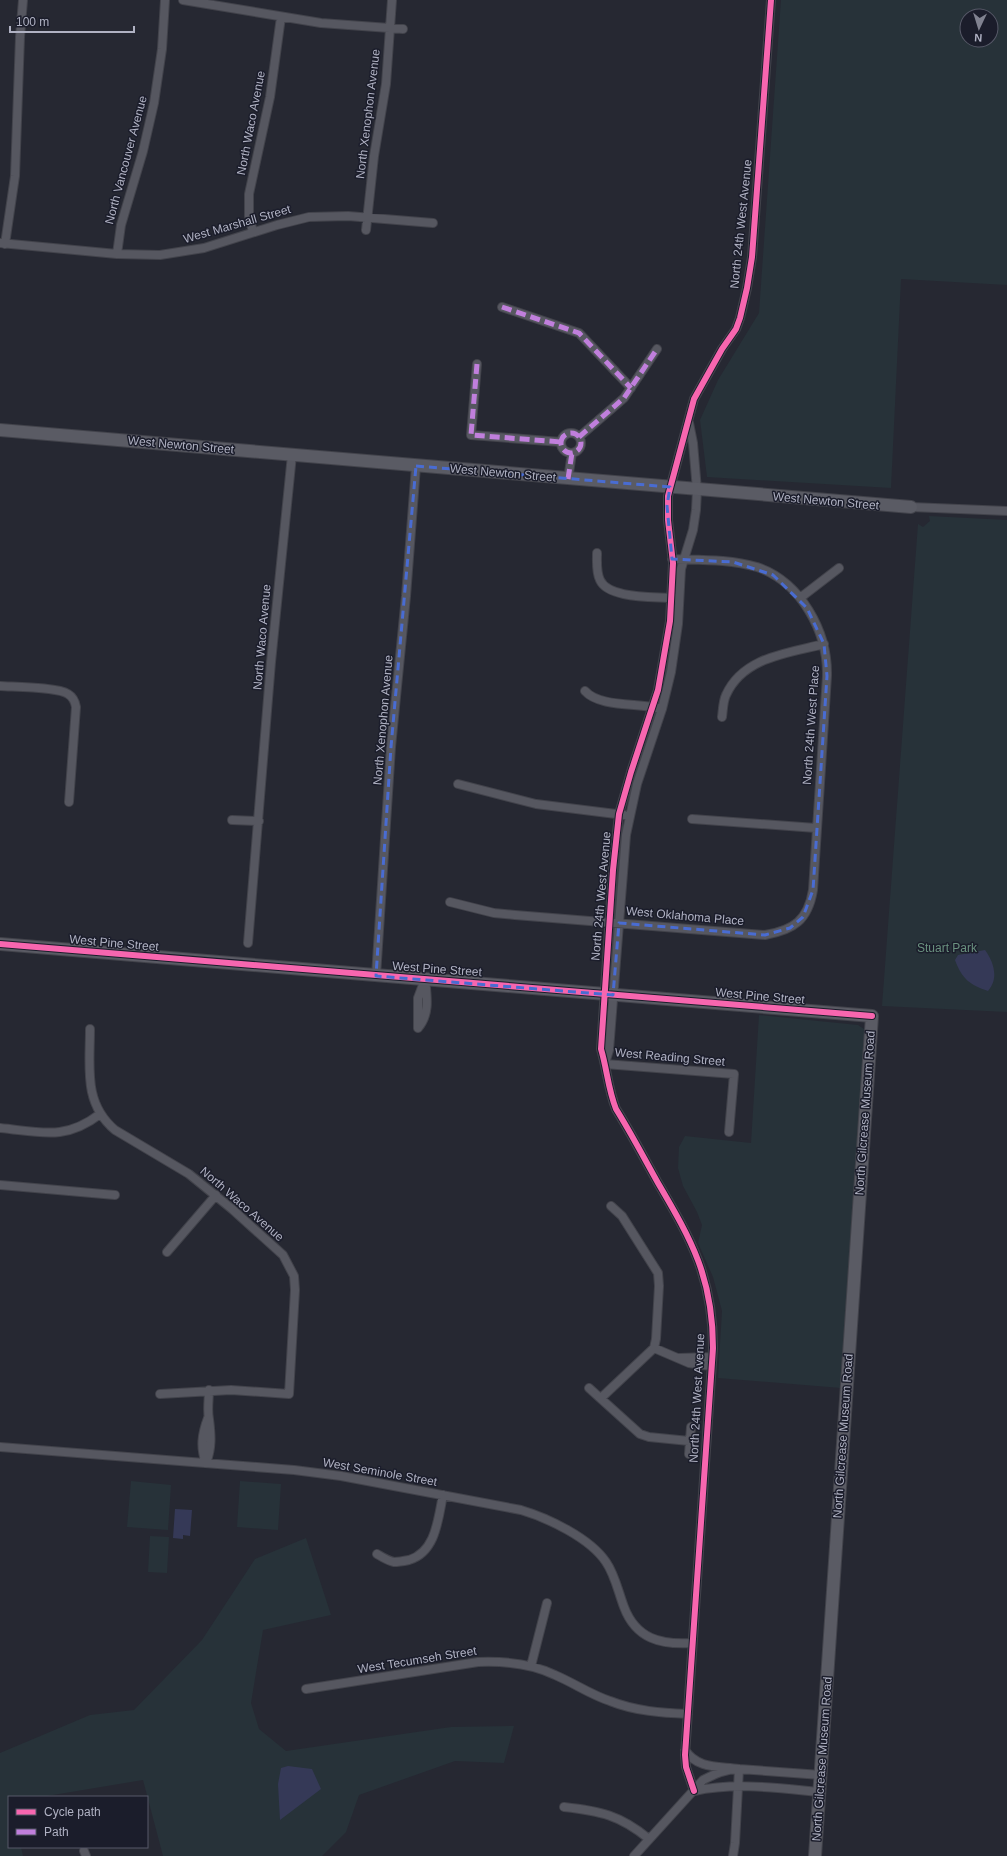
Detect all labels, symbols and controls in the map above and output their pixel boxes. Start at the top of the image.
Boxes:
scale bar [10,8,134,34]
north arrow [959,8,999,48]
text: 100 m [16,15,49,29]
text: N [974,32,983,44]
street label: North Xenophon Avenue [353,48,383,180]
street label: North Waco Avenue [234,69,268,176]
street label: North Vancouver Avenue [102,94,150,226]
street label: North 24th West Avenue [727,158,755,289]
street label: West Marshall Street [182,202,293,246]
street label: West Newton Street [127,433,235,457]
street label: West Newton Street [449,461,557,485]
street label: West Newton Street [772,489,880,513]
street label: North Waco Avenue [250,583,274,690]
street label: North Xenophon Avenue [370,654,396,786]
street label: North 24th West Place [800,664,822,785]
street label: North 24th West Avenue [588,830,614,961]
street label: West Oklahoma Place [625,904,745,928]
street label: West Pine Street [69,932,160,954]
park label: Stuart Park [917,941,978,955]
street label: West Pine Street [392,959,483,979]
street label: West Pine Street [715,985,806,1007]
street label: North Gilcrease Museum Road [852,1030,878,1196]
street label: West Reading Street [614,1045,726,1069]
street label: North Waco Avenue [197,1164,287,1244]
street label: North 24th West Avenue [687,1333,707,1463]
street label: North Gilcrease Museum Road [830,1353,856,1519]
street label: West Seminole Street [322,1455,439,1489]
street label: West Tecumseh Street [357,1644,478,1676]
street label: North Gilcrease Museum Road [809,1676,835,1842]
legend [8,1796,148,1848]
text: Cycle path [44,1805,101,1819]
text: Path [44,1825,69,1839]

